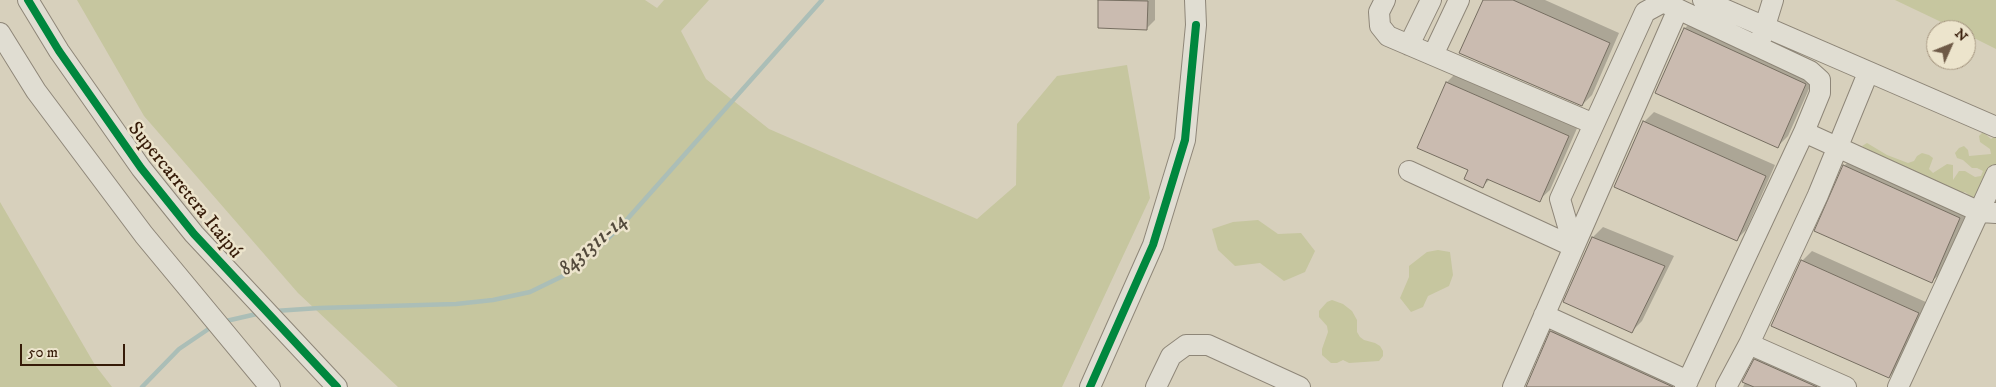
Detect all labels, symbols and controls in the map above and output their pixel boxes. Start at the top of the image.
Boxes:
north arrow [1926,20,1976,70]
text: N [1951,25,1972,46]
street label: Supercarretera Itaipú [122,118,246,264]
water label: 8431311-14 [555,210,633,282]
scale bar [22,334,128,366]
text: 50 m [28,343,58,362]

